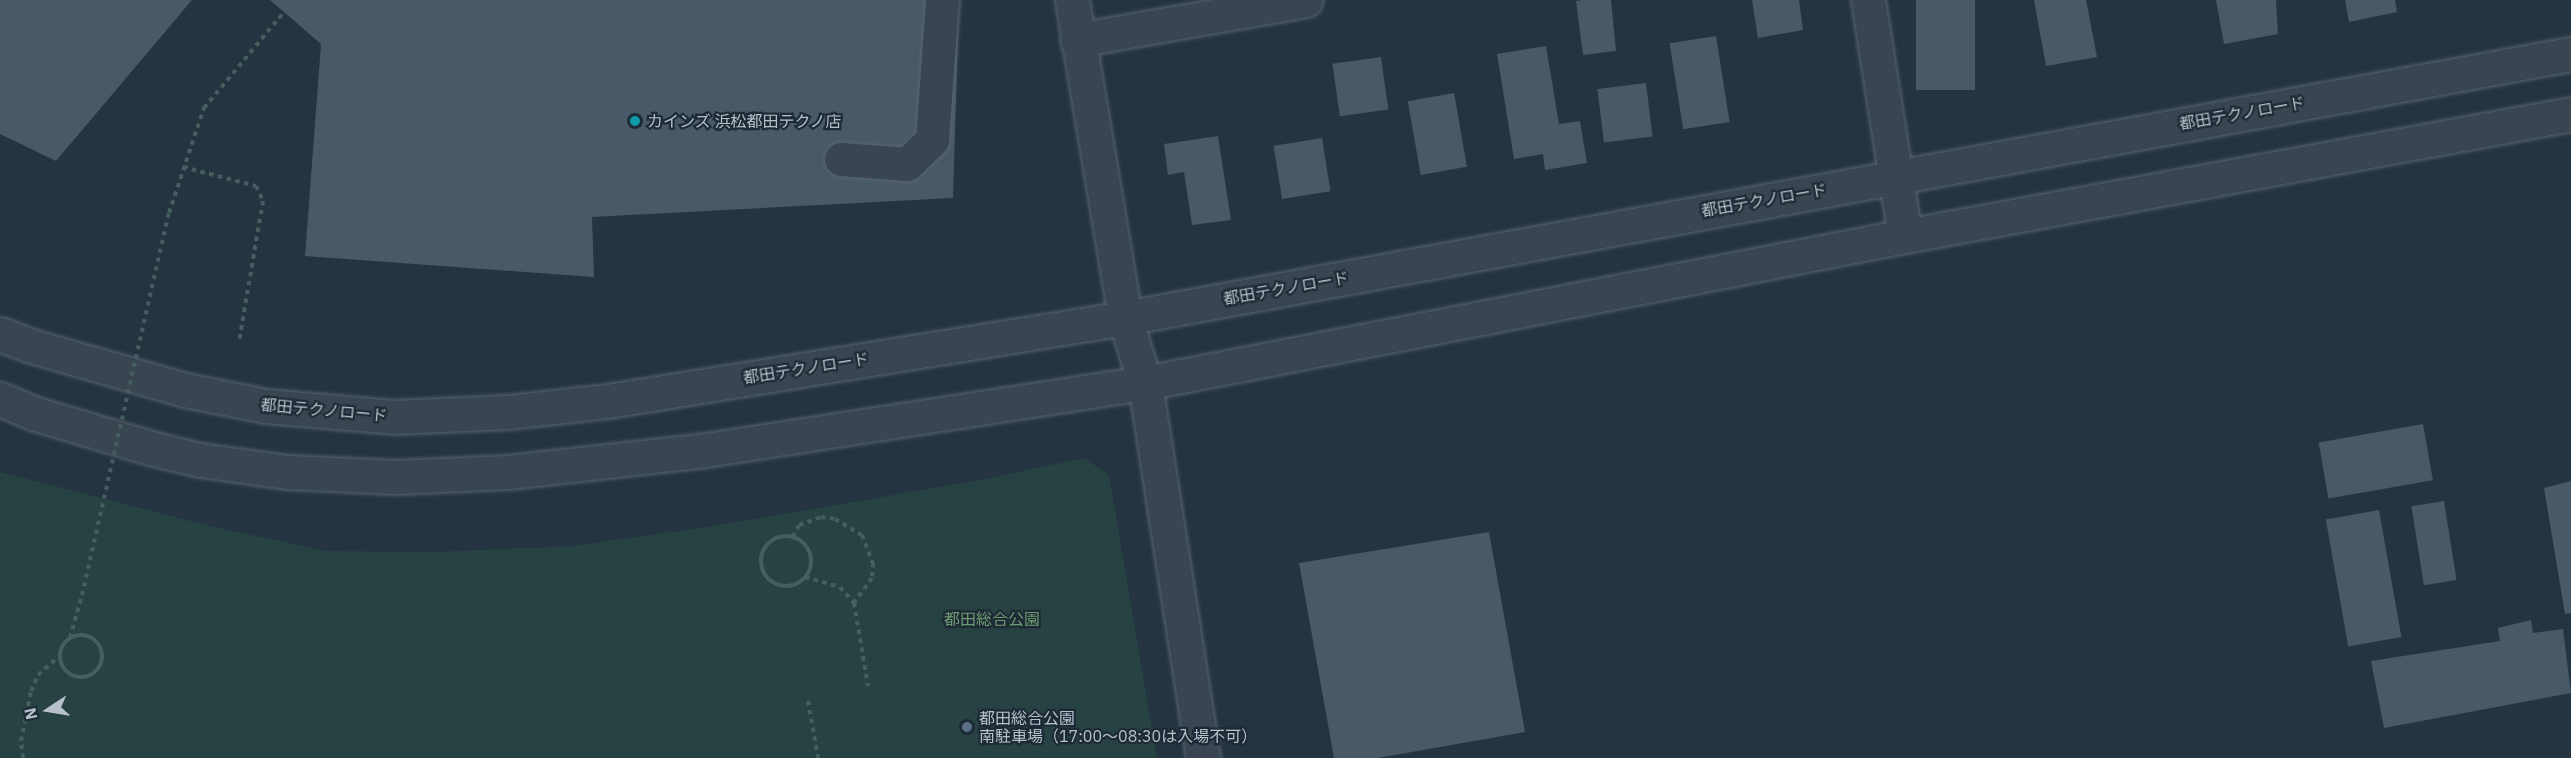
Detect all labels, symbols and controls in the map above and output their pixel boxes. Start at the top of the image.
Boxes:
street label: 都田テクノロード [2177,92,2307,134]
place label: カインズ 浜松都田テクノ店 [647,111,843,131]
marker: カインズ 浜松都田テクノ店 [628,114,642,128]
street label: 都田テクノロード [1699,179,1829,221]
street label: 都田テクノロード [1221,267,1351,309]
street label: 都田テクノロード [741,349,871,387]
street label: 都田テクノロード [259,395,389,425]
park label: 都田総合公園 [944,609,1040,629]
north arrow [18,680,78,740]
text: N [19,706,41,721]
place label: 都田総合公園 南駐車場（17:00～08:30は入場不可） [979,708,1257,746]
marker: 都田総合公園 南駐車場（17:00～08:30は入場不可） [960,720,974,734]

